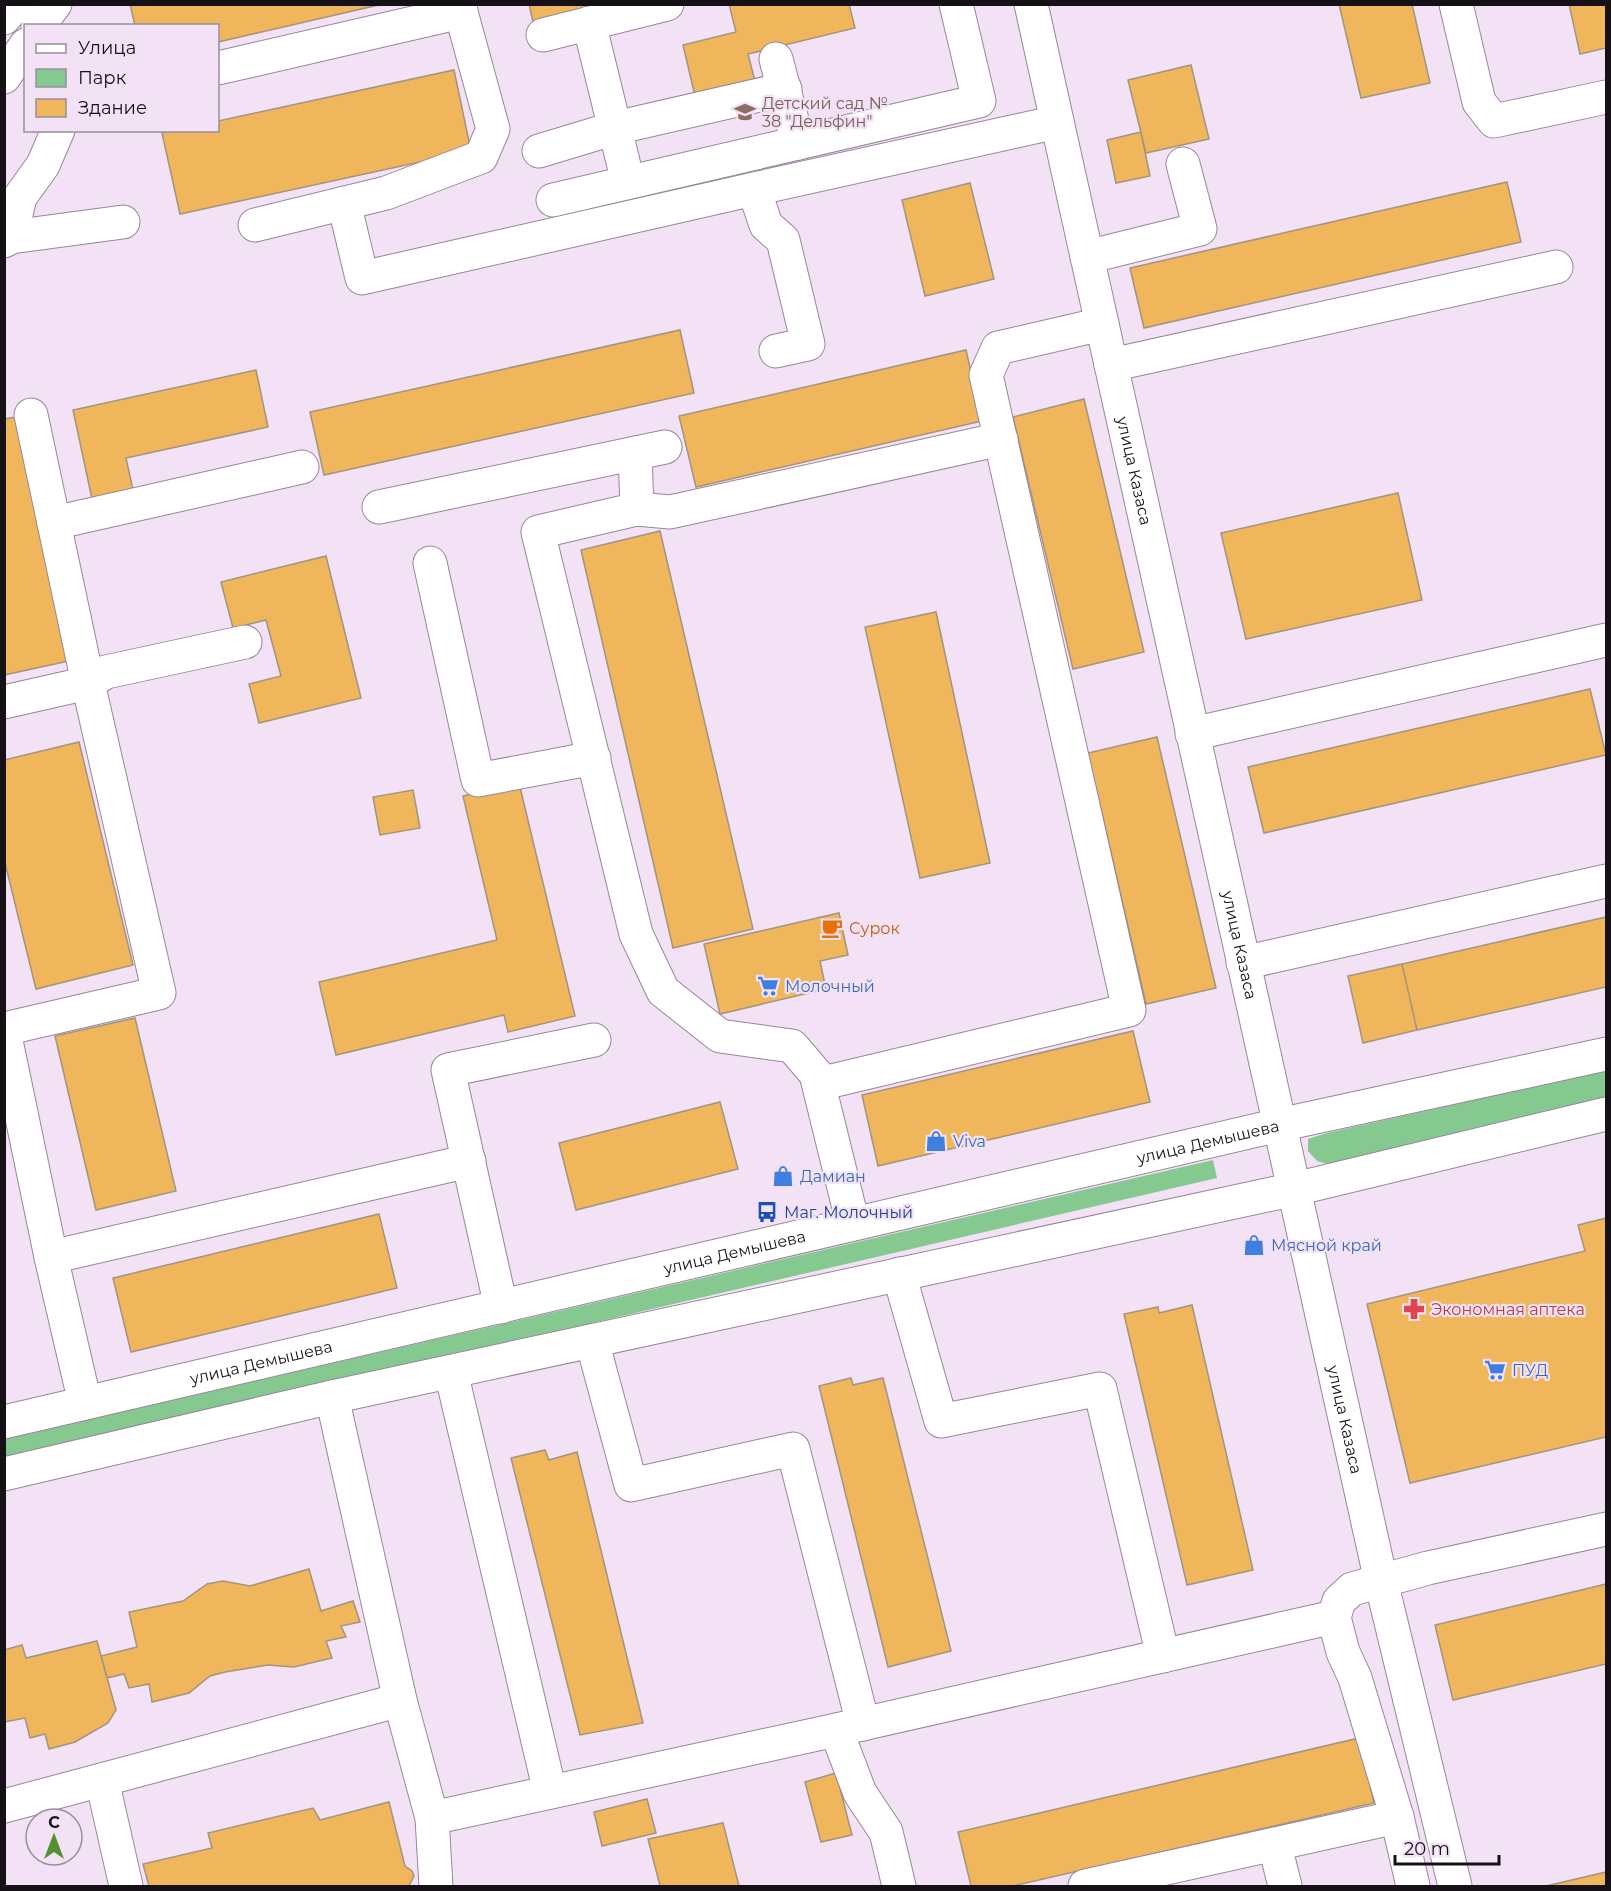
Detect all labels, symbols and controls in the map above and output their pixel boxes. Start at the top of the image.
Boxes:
legend [24,24,219,132]
text: Улица [78,37,136,59]
text: Парк [78,67,127,89]
place label: Детский сад № 38 "Дельфин" [762,94,888,131]
text: Здание [78,97,147,119]
school or university icon: Детский сад № 38 "Дельфин" [733,100,757,124]
street label: улица Казаса [1113,414,1155,527]
street label: улица Казаса [1218,888,1261,1001]
cafe icon: Сурок [820,916,844,940]
place label: Сурок [849,919,901,938]
supermarket icon: Молочный [756,974,780,998]
place label: Молочный [785,977,875,996]
street label: улица Демышева [1134,1116,1281,1168]
shop icon: Viva [924,1129,948,1153]
place label: Viva [953,1132,986,1151]
shop icon: Дамиан [771,1164,795,1188]
place label: Дамиан [800,1167,866,1186]
bus stop icon: Маг. Молочный [755,1200,779,1224]
place label: Маг. Молочный [784,1203,913,1222]
street label: улица Демышева [661,1227,808,1278]
shop icon: Мясной край [1242,1233,1266,1257]
place label: Мясной край [1271,1236,1382,1255]
pharmacy icon: Экономная аптека [1402,1297,1426,1321]
place label: Экономная аптека [1431,1300,1585,1319]
street label: улица Демышева [187,1337,334,1389]
supermarket icon: ПУД [1483,1358,1507,1382]
place label: ПУД [1512,1361,1548,1380]
street label: улица Казаса [1323,1363,1366,1476]
north arrow [24,1807,84,1867]
text: С [48,1813,60,1832]
scale bar [1395,1828,1498,1866]
text: 20 m [1404,1838,1450,1860]

